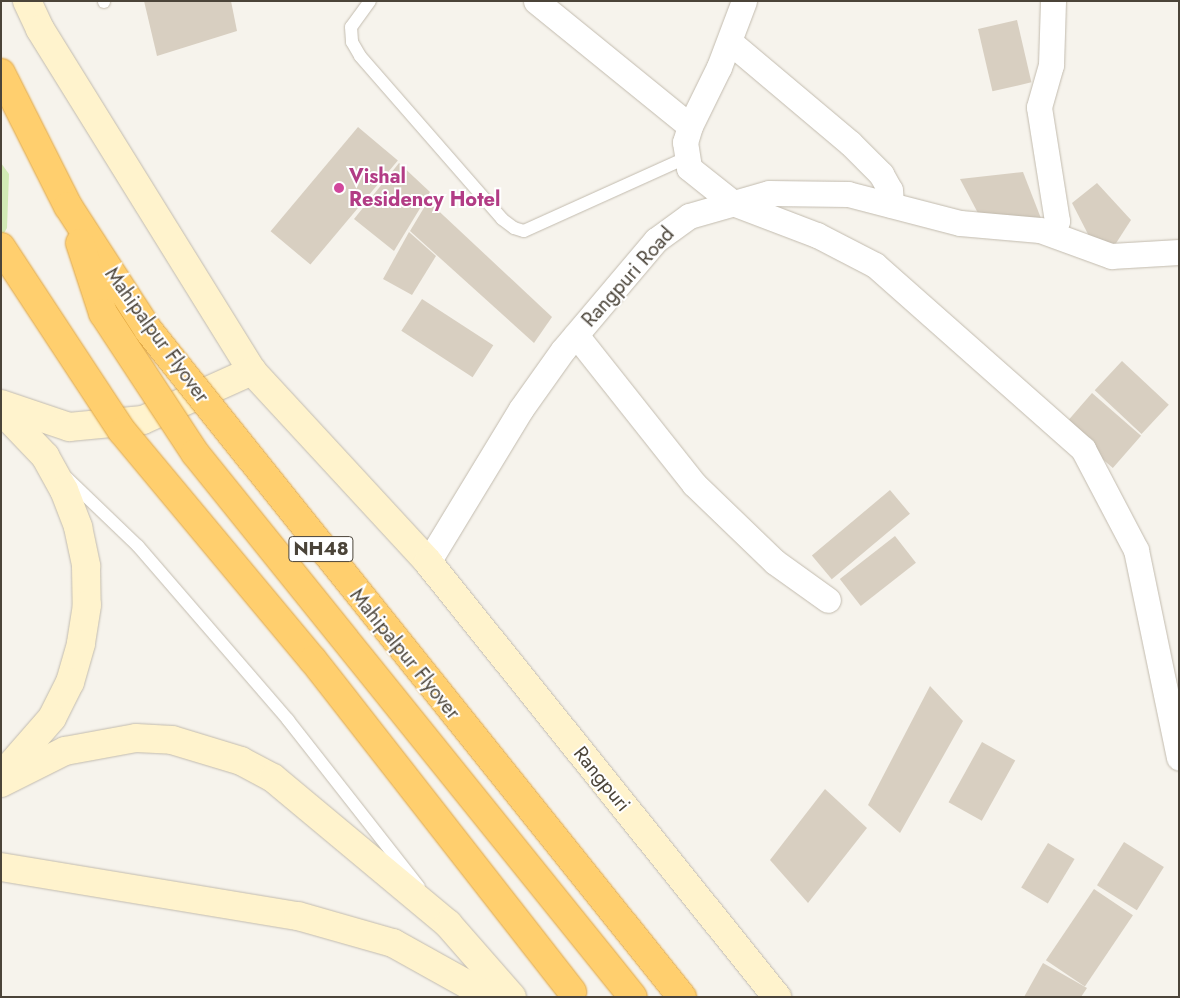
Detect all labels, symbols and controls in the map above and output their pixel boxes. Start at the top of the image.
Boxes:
place label: Vishal Residency Hotel [349,165,500,212]
marker: Vishal Residency Hotel [333,182,345,194]
street label: Rangpuri Road [577,222,679,332]
street label: Mahipalpur Flyover [100,263,214,407]
road number: NH48 [287,532,355,566]
street label: Mahipalpur Flyover [345,584,465,724]
street label: Rangpuri [569,742,635,816]

